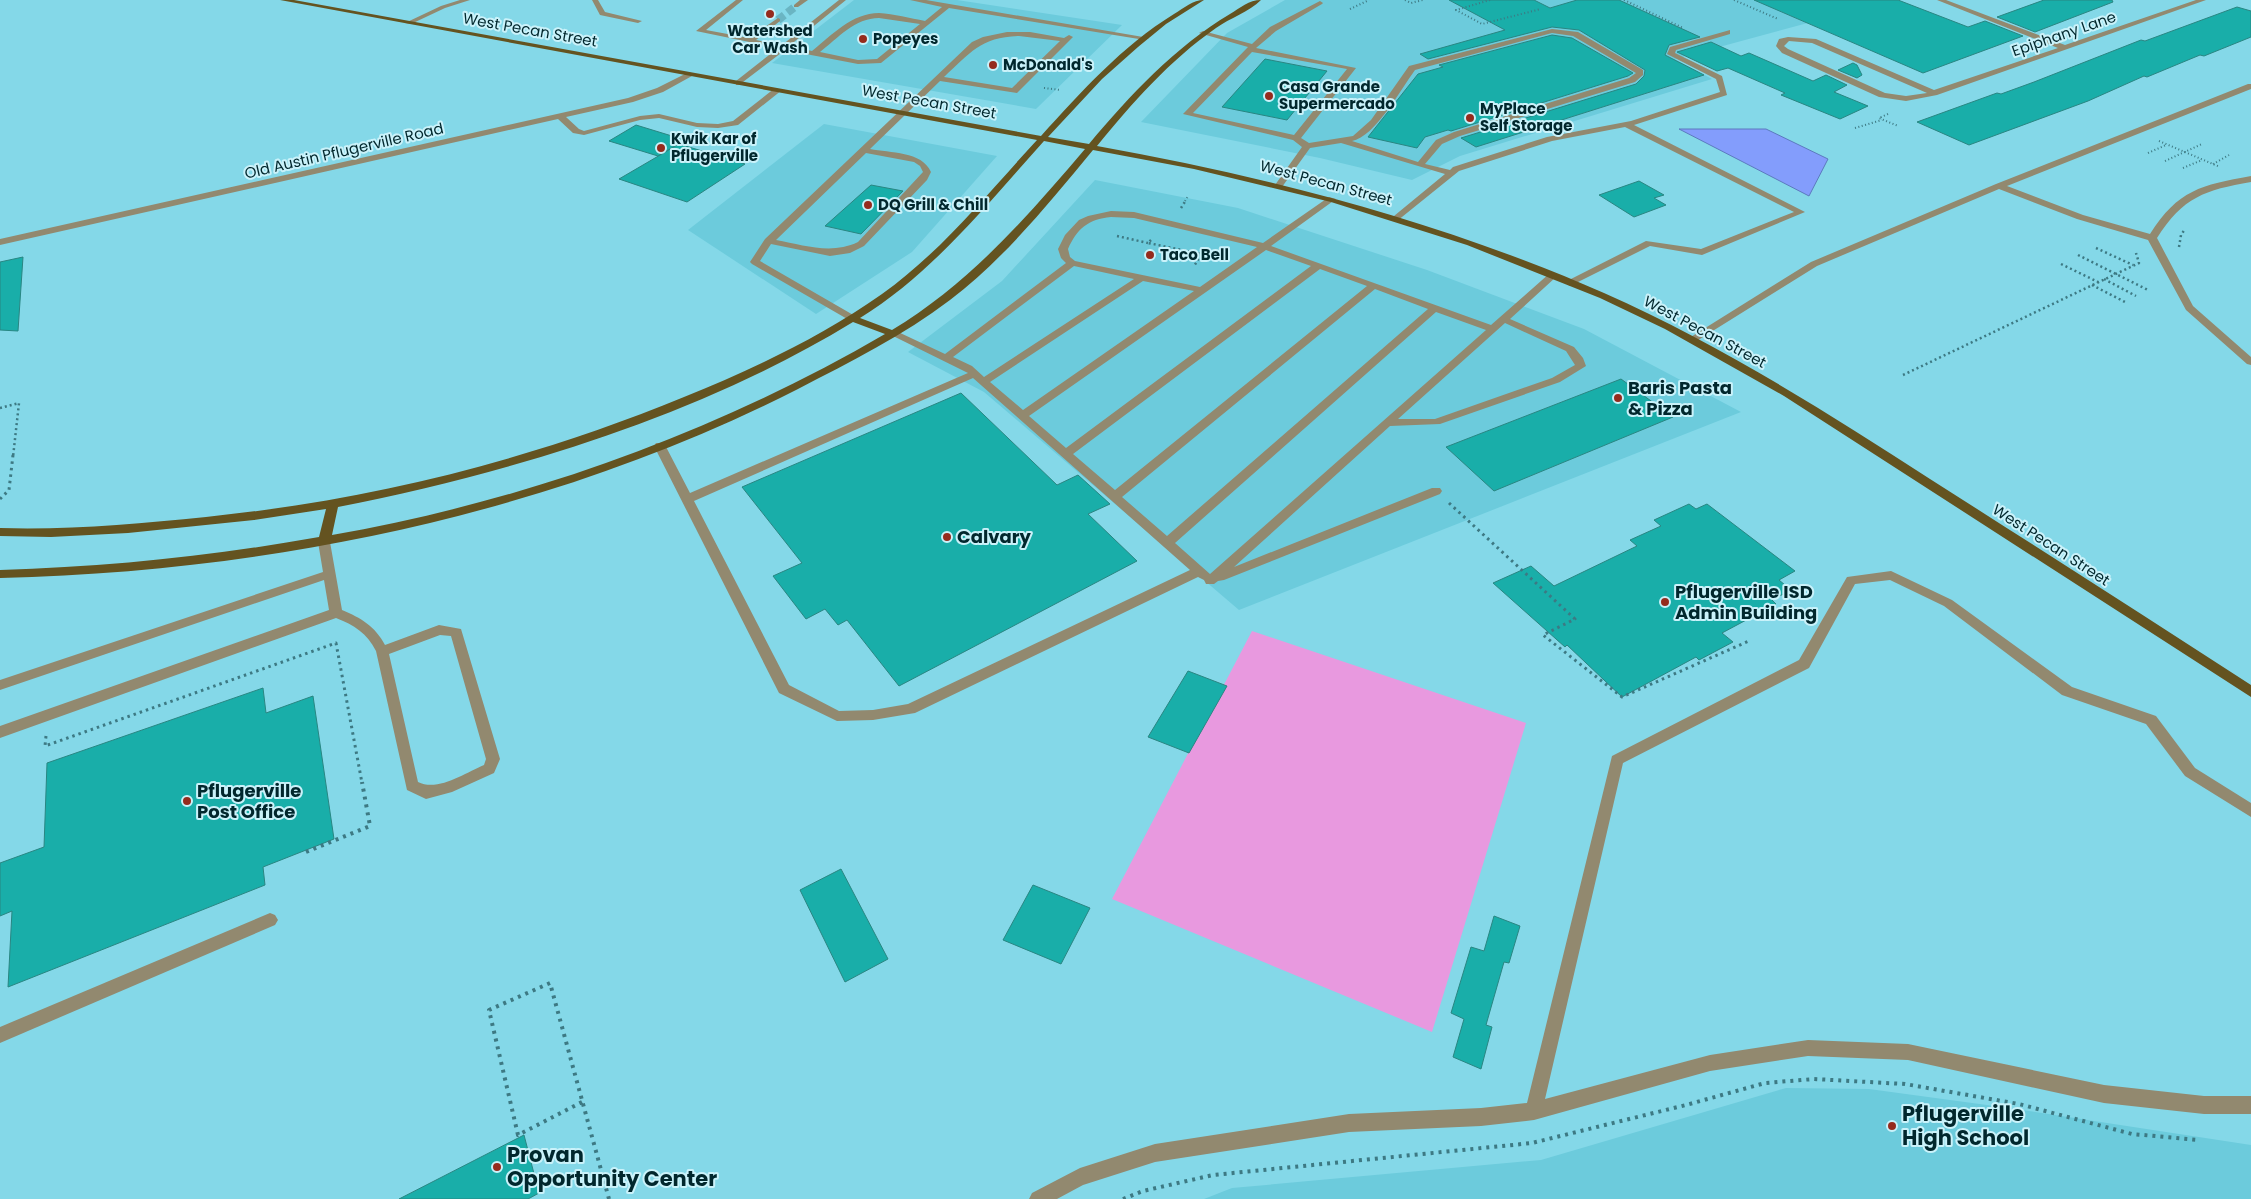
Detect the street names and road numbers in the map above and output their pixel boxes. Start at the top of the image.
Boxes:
street label: Epiphany Lane [2009,6,2119,61]
street label: West Pecan Street [461,7,599,52]
street label: West Pecan Street [860,79,998,124]
street label: Old Austin Pflugerville Road [242,117,445,184]
street label: West Pecan Street [1258,155,1395,210]
street label: West Pecan Street [1640,290,1770,373]
street label: West Pecan Street [1989,499,2114,590]

